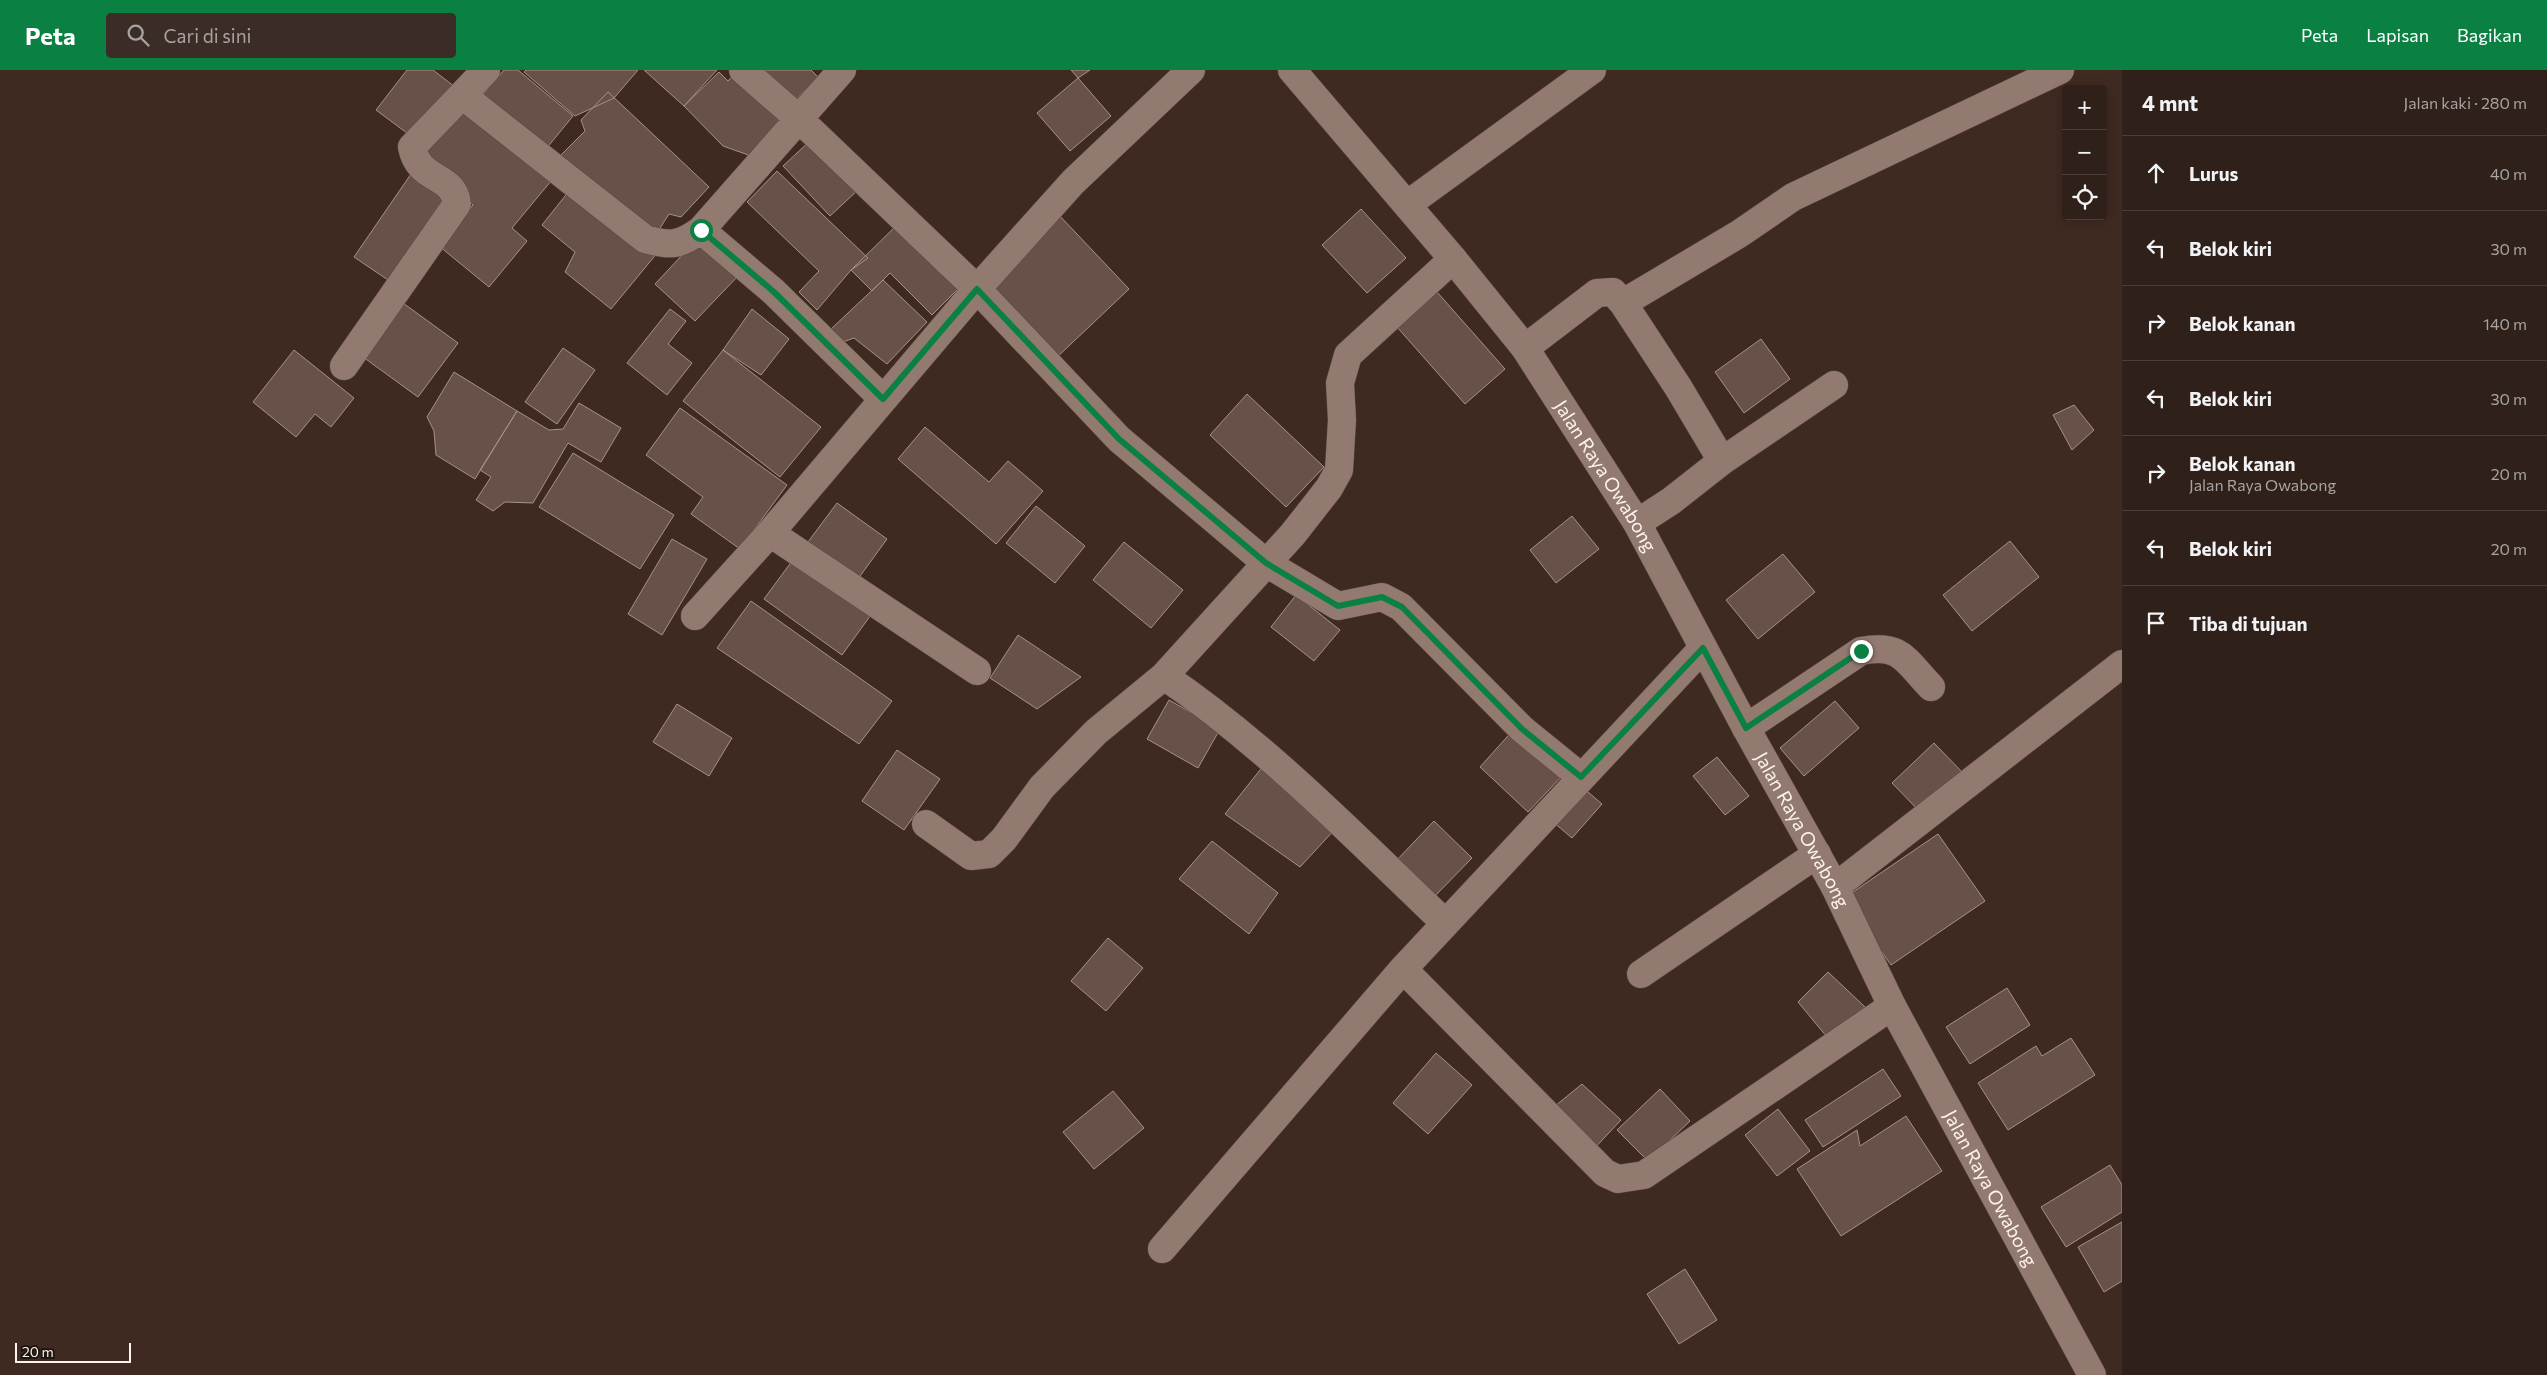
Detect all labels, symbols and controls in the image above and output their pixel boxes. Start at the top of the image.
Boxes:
search box [106,13,456,58]
text: Peta [25,21,76,50]
icon: search [124,21,152,49]
text: Cari di sini [164,24,251,47]
text: Peta [2301,24,2338,46]
text: Lapisan [2366,24,2429,46]
text: Bagikan [2457,24,2522,46]
map controls [2062,85,2107,220]
button: + [2062,85,2107,130]
text: 4 mnt [2142,90,2198,115]
text: Jalan kaki · 280 m [2404,93,2527,112]
button: − [2062,130,2107,175]
icon: ahead [2142,159,2170,187]
text: Lurus [2189,162,2238,185]
text: 40 m [2490,164,2527,183]
button: locate [2062,175,2107,220]
route start [690,219,713,242]
icon: left [2142,234,2170,262]
text: Belok kiri [2189,237,2272,260]
text: 30 m [2490,239,2527,258]
icon: right [2142,309,2170,337]
text: Belok kanan [2189,312,2296,335]
text: 140 m [2483,314,2527,333]
icon: left [2142,384,2170,412]
text: Belok kiri [2189,387,2272,410]
text: 30 m [2490,389,2527,408]
street label: Jalan Raya Owabong [1550,395,1662,555]
text: Belok kanan [2189,452,2296,475]
icon: right [2142,459,2170,487]
text: 20 m [2491,464,2527,483]
text: Jalan Raya Owabong [2189,475,2336,494]
icon: left [2142,534,2170,562]
text: Belok kiri [2189,537,2272,560]
text: 20 m [2491,539,2527,558]
icon: arrive [2142,609,2170,637]
text: Tiba di tujuan [2189,612,2307,635]
route end [1850,640,1873,663]
street label: Jalan Raya Owabong [1751,747,1855,911]
street label: Jalan Raya Owabong [1939,1106,2043,1270]
scale bar [15,1340,131,1363]
text: 20 m [22,1343,54,1360]

